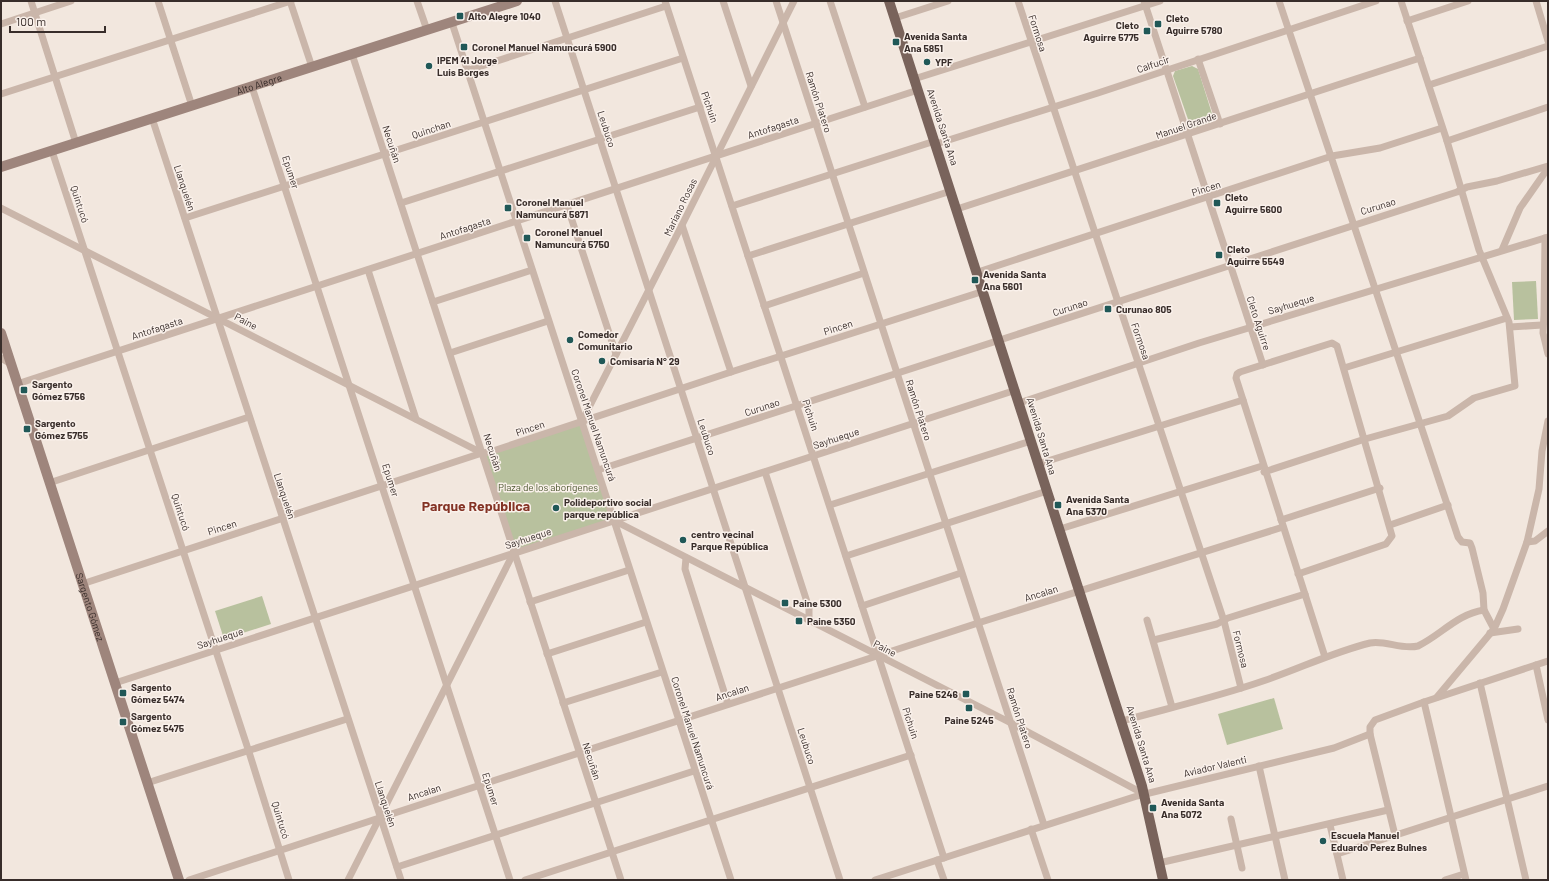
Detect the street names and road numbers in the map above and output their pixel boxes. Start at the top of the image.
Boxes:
street label: Formosa [1026,13,1050,53]
street label: Calfucir [1135,53,1171,75]
street label: Ramón Platero [804,70,834,134]
street label: Alto Alegre [235,71,283,97]
street label: Avenida Santa Ana [925,87,961,167]
street label: Pichuin [699,90,721,124]
street label: Leubuco [595,109,619,149]
street label: Manuel Grande [1154,109,1218,141]
street label: Antofagasta [746,113,800,141]
street label: Quinchan [410,117,452,141]
street label: Necuñán [380,124,404,164]
street label: Epumer [280,154,302,190]
street label: Llanquelén [172,163,198,213]
street label: Mariano Rosas [661,176,699,238]
street label: Pincen [1190,178,1222,198]
street label: Quintucó [68,184,92,224]
street label: Curunao [1359,195,1397,217]
street label: Antofagasta [438,214,492,242]
street label: Sayhueque [1266,291,1316,317]
street label: Cleto Aguirre [1245,294,1273,352]
street label: Curunao [1051,296,1089,318]
street label: Paine [232,310,260,332]
street label: Antofagasta [130,314,184,342]
street label: Pincen [822,317,854,337]
street label: Formosa [1129,321,1153,361]
street label: Coronel Manuel Namuncurá [569,367,619,483]
street label: Ramón Platero [904,378,934,442]
street label: Curunao [743,396,781,418]
street label: Avenida Santa Ana [1025,396,1059,476]
street label: Pichuin [800,398,822,432]
street label: Pincen [514,417,546,439]
street label: Leubuco [695,417,719,457]
street label: Sayhueque [811,425,861,451]
street label: Necuñán [481,432,505,472]
street label: Epumer [380,462,402,498]
street label: Llanquelén [272,471,298,521]
street label: Quintucó [169,492,193,532]
street label: Pincen [206,517,238,537]
street label: Sayhueque [503,525,553,551]
street label: Sargento Gómez [73,571,107,643]
street label: Ancalan [1023,582,1059,604]
street label: Sayhueque [195,625,245,651]
street label: Formosa [1231,629,1251,669]
street label: Paine [871,637,899,659]
street label: Coronel Manuel Namuncurá [669,675,717,791]
street label: Ancalan [714,681,750,703]
street label: Ramón Platero [1005,686,1035,750]
street label: Avenida Santa Ana [1125,704,1159,784]
street label: Pichuin [900,706,922,740]
street label: Leubuco [795,726,819,766]
street label: Necuñán [580,741,604,781]
street label: Aviador Valenti [1182,753,1248,779]
street label: Epumer [480,771,502,807]
street label: Llanquelén [373,779,399,829]
street label: Ancalan [406,781,442,803]
street label: Quintucó [270,800,292,840]

